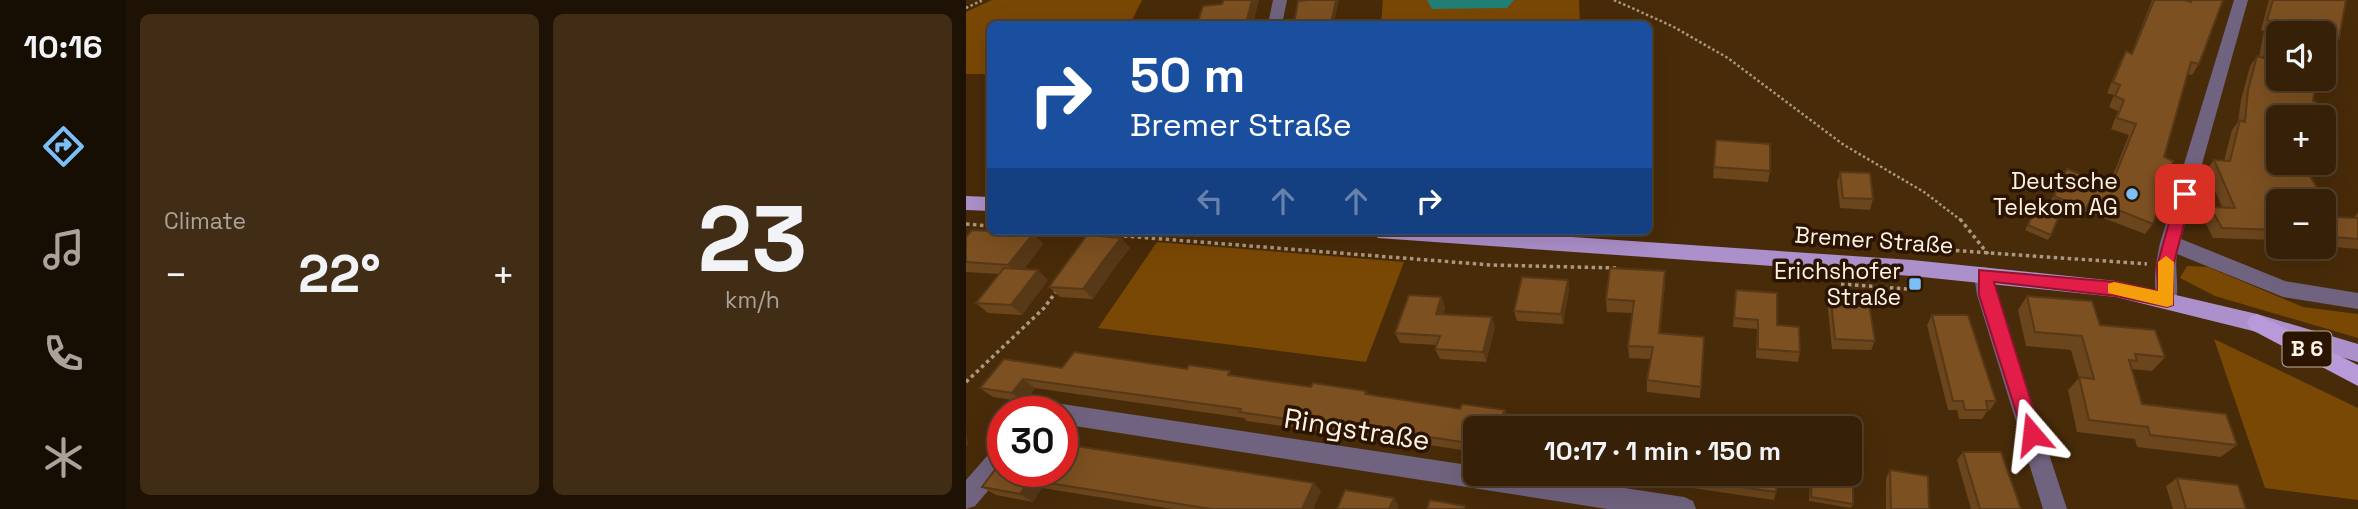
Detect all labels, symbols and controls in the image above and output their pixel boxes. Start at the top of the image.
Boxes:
map controls [2266,21,2336,259]
button: sound [2266,21,2336,91]
text: 10:16 [24,27,102,67]
text: 50 m [1130,44,1245,106]
icon: right [1015,49,1106,140]
text: Bremer Straße [1130,105,1352,145]
button: + [2266,105,2336,175]
icon: directions [39,122,88,171]
pin [2155,164,2215,224]
place label: Deutsche Telekom AG [1993,166,2118,222]
icon: arrive [2166,175,2204,213]
text: 23 [698,181,807,298]
icon: left [1191,182,1229,220]
icon: ahead [1264,182,1302,220]
icon: ahead [1337,182,1375,220]
icon: right [1410,182,1448,220]
marker: Deutsche Telekom AG [2124,186,2140,202]
button: − [2266,189,2336,259]
text: Climate [164,206,246,236]
street label: Bremer Straße [1793,219,1955,261]
icon: music [39,225,88,274]
text: 22° [298,241,381,307]
text: − [164,251,188,299]
text: + [491,251,515,299]
place label: Erichshofer Straße [1774,256,1901,312]
marker: Erichshofer Straße [1907,276,1923,292]
text: km/h [725,285,780,315]
icon: phone [39,329,88,378]
road number: B 6 [2282,332,2332,366]
speed limit sign: 30 [987,396,1078,487]
position arrow [1995,397,2069,471]
street label: Ringstraße [1281,400,1433,458]
icon: climate [39,433,88,482]
text: 10:17 · 1 min · 150 m [1544,434,1781,468]

